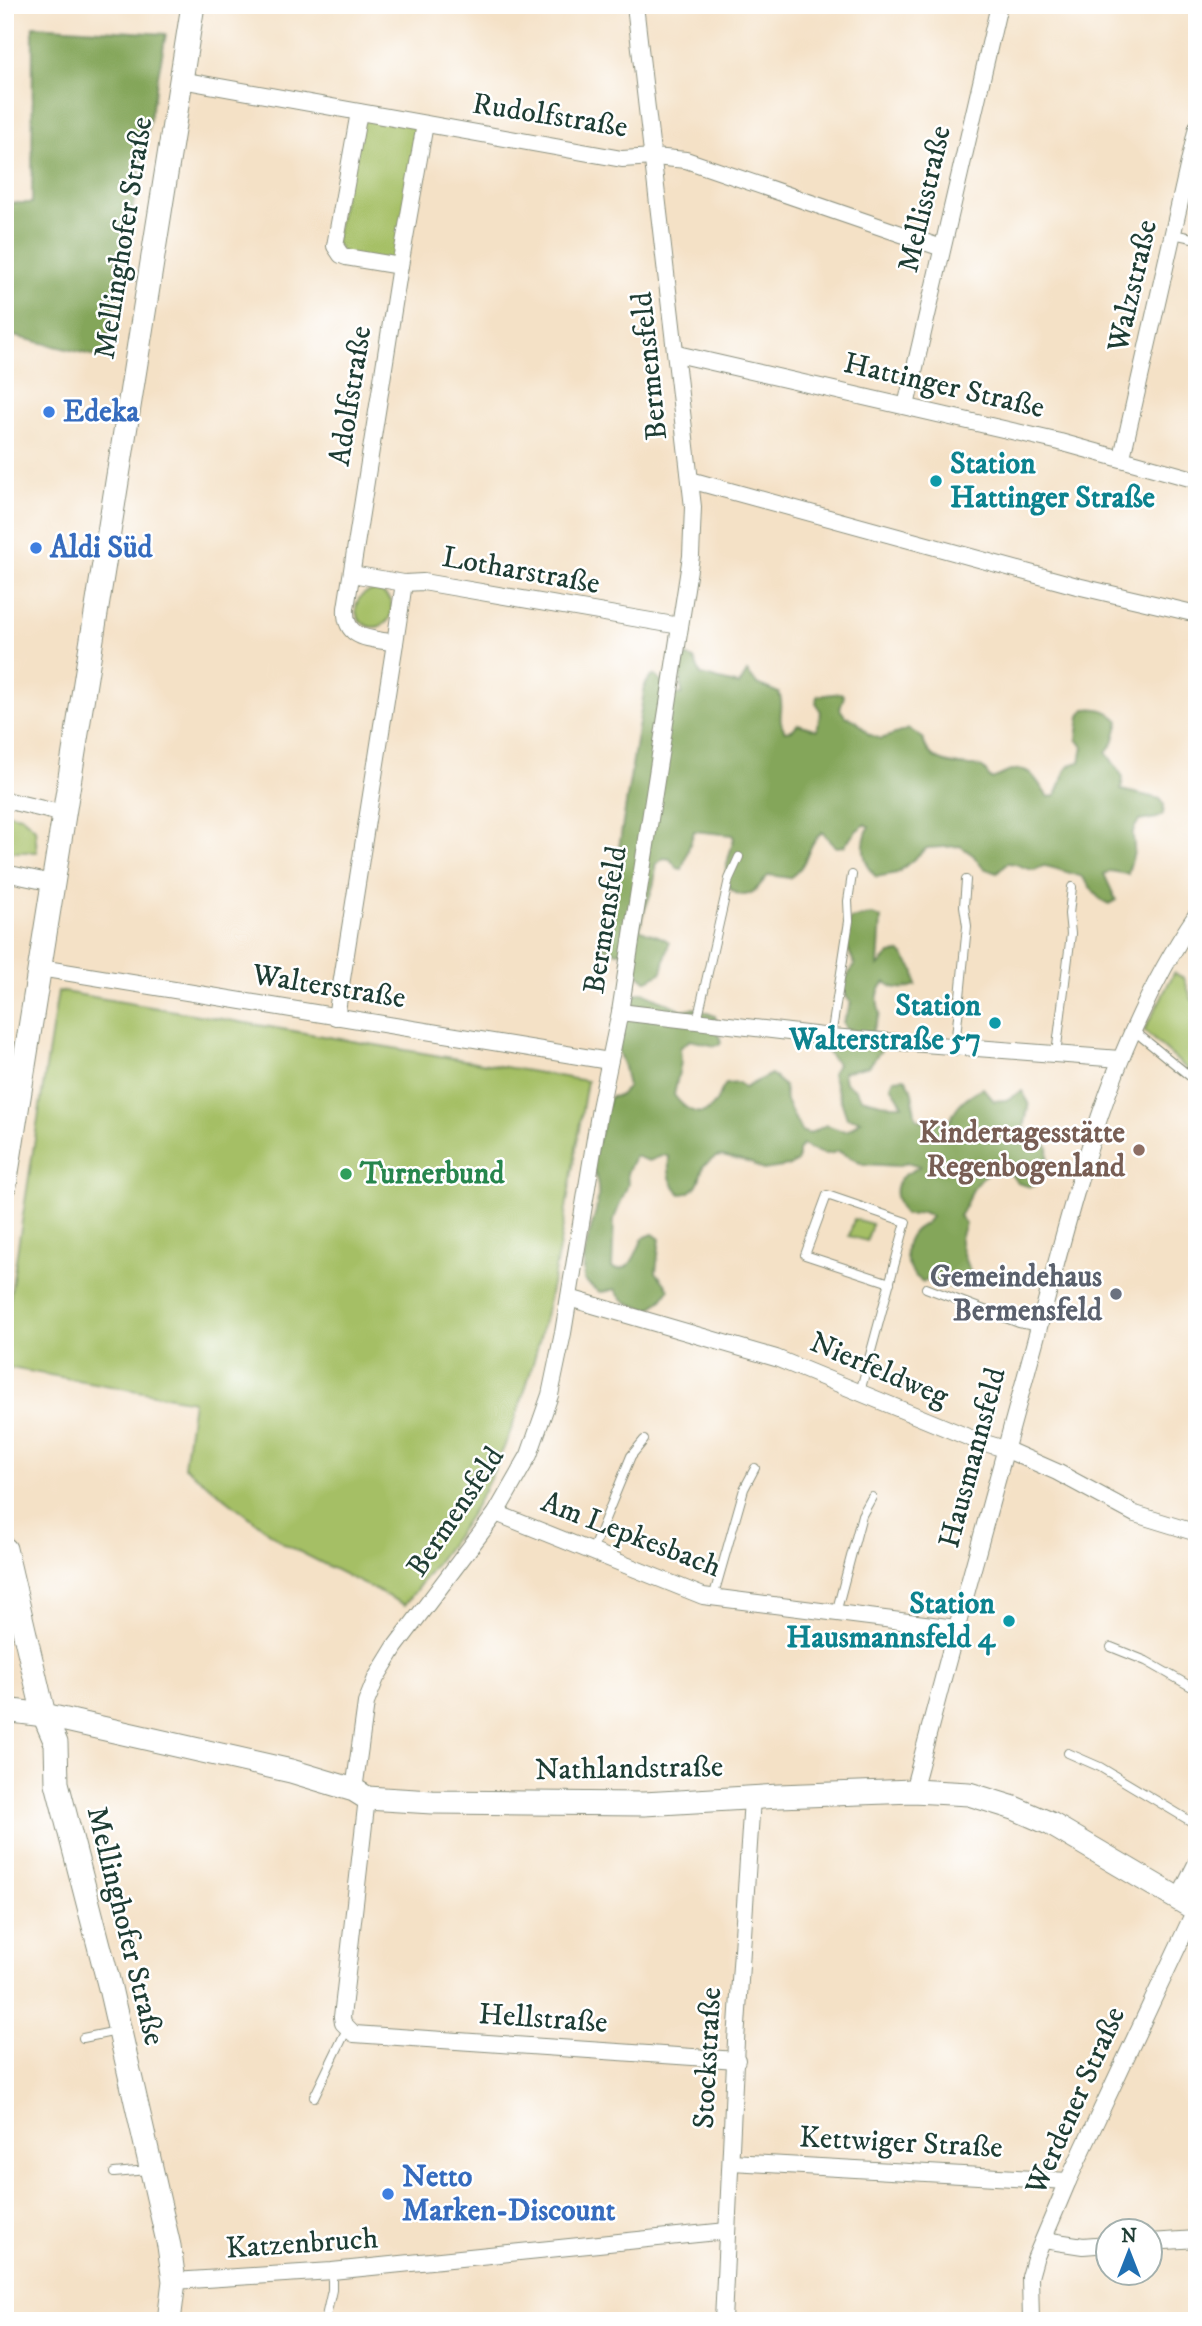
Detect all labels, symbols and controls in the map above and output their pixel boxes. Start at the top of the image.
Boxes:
street label: Rudolfstraße [470,85,630,147]
street label: Mellinghofer Straße [87,114,161,362]
street label: Mellisstraße [890,122,960,276]
street label: Walzstraße [1100,216,1166,357]
street label: Bermensfeld [624,290,676,442]
street label: Adolfstraße [322,323,380,469]
street label: Hattinger Straße [840,345,1048,427]
place label: Edeka [63,394,141,431]
marker: Edeka [41,404,57,420]
place label: Station Hattinger Straße [950,446,1156,517]
marker: Station Hattinger Straße [928,473,944,489]
place label: Aldi Süd [49,530,153,567]
street label: Lotharstraße [439,539,603,603]
marker: Aldi Süd [28,540,44,556]
street label: Bermensfeld [576,844,636,996]
street label: Walterstraße [249,956,408,1017]
place label: Station Walterstraße 57 [788,988,981,1059]
marker: Station Walterstraße 57 [987,1015,1003,1031]
place label: Kindertagesstätte Regenbogenland [919,1115,1126,1186]
marker: Kindertagesstätte Regenbogenland [1131,1142,1147,1158]
place label: Turnerbund [359,1156,505,1193]
marker: Turnerbund [338,1166,354,1182]
place label: Gemeindehaus Bermensfeld [930,1259,1103,1330]
marker: Gemeindehaus Bermensfeld [1108,1286,1124,1302]
street label: Nierfeldweg [804,1324,954,1416]
street label: Hausmannsfeld [931,1364,1015,1552]
street label: Bermensfeld [399,1440,513,1584]
street label: Am Lepkesbach [536,1484,726,1586]
place label: Station Hausmannsfeld 4 [786,1586,997,1657]
marker: Station Hausmannsfeld 4 [1001,1613,1017,1629]
street label: Nathlandstraße [534,1749,724,1789]
street label: Mellinghofer Straße [77,1803,173,2049]
street label: Stockstraße [686,1986,730,2130]
street label: Hellstraße [477,1996,609,2042]
street label: Werdener Straße [1018,2001,1134,2202]
street label: Kettwiger Straße [798,2119,1004,2167]
place label: Netto Marken-Discount [402,2159,616,2230]
marker: Netto Marken-Discount [380,2186,396,2202]
north arrow [1094,2218,1164,2288]
street label: Katzenbruch [225,2220,380,2268]
text: N [1121,2225,1137,2248]

